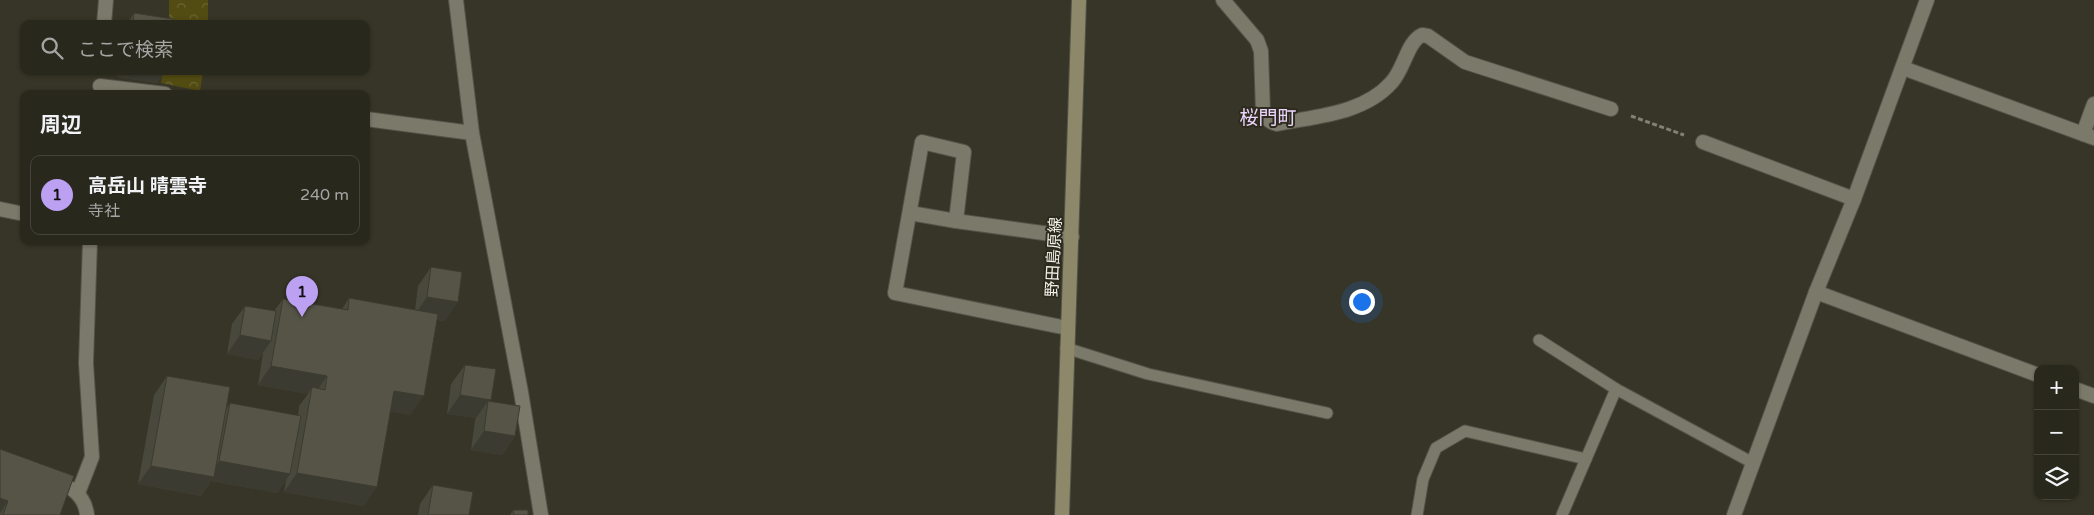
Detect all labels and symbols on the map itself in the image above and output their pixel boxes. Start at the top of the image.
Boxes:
district label: 桜門町 [1239,107,1297,129]
street label: 野田島原線 [1042,217,1066,298]
pin: 1 [286,276,318,317]
your location [1349,289,1375,315]

